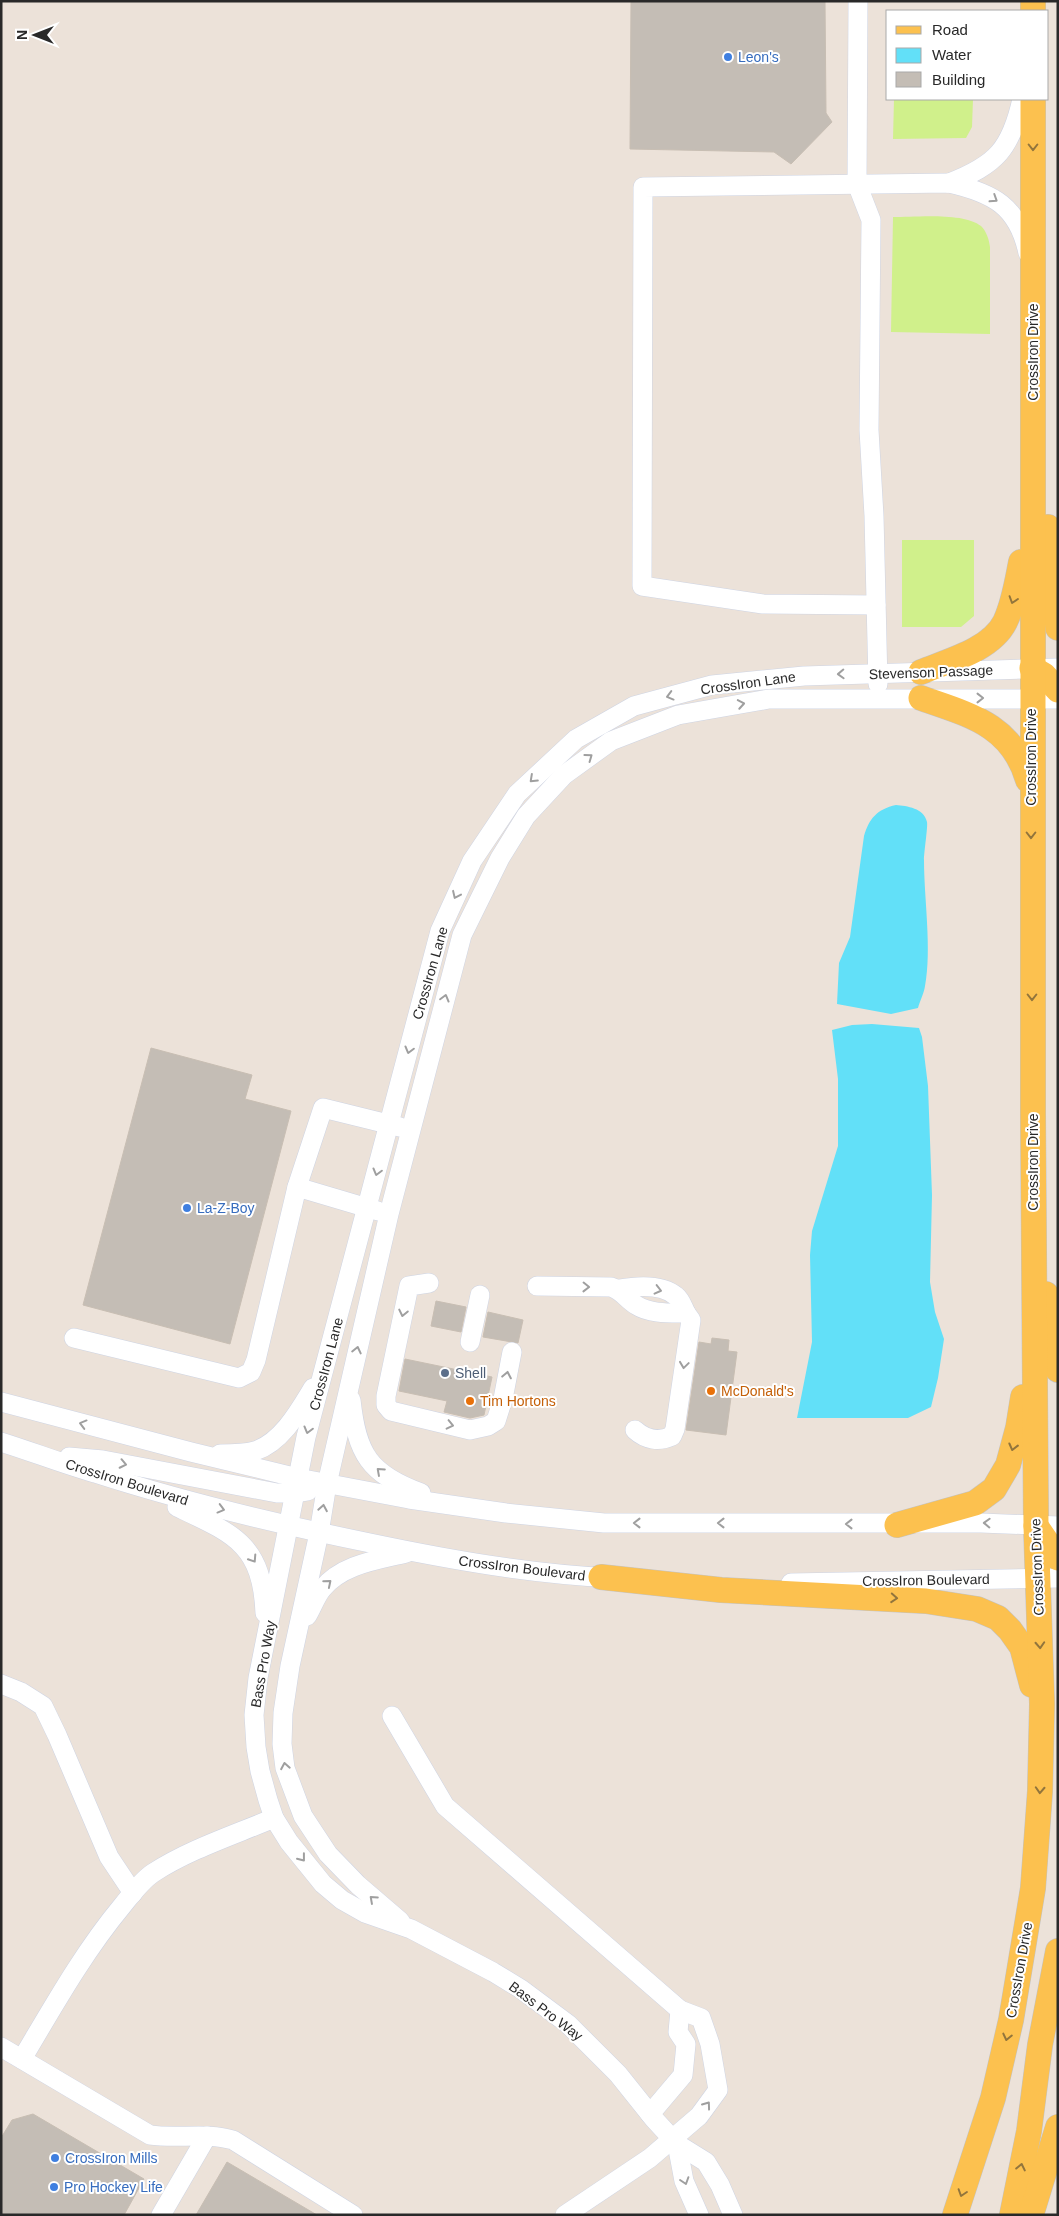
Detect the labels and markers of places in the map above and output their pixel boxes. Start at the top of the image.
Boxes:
place label: Leon's [738,49,779,65]
marker: Leon's [722,51,734,63]
place label: La-Z-Boy [197,1200,255,1216]
marker: La-Z-Boy [181,1202,193,1214]
place label: Shell [455,1365,486,1381]
marker: Shell [439,1367,451,1379]
place label: McDonald's [721,1383,794,1399]
marker: McDonald's [705,1385,717,1397]
place label: Tim Hortons [480,1393,556,1409]
marker: Tim Hortons [464,1395,476,1407]
place label: CrossIron Mills [65,2150,158,2166]
marker: CrossIron Mills [49,2152,61,2164]
place label: Pro Hockey Life [64,2179,163,2195]
marker: Pro Hockey Life [48,2181,60,2193]

